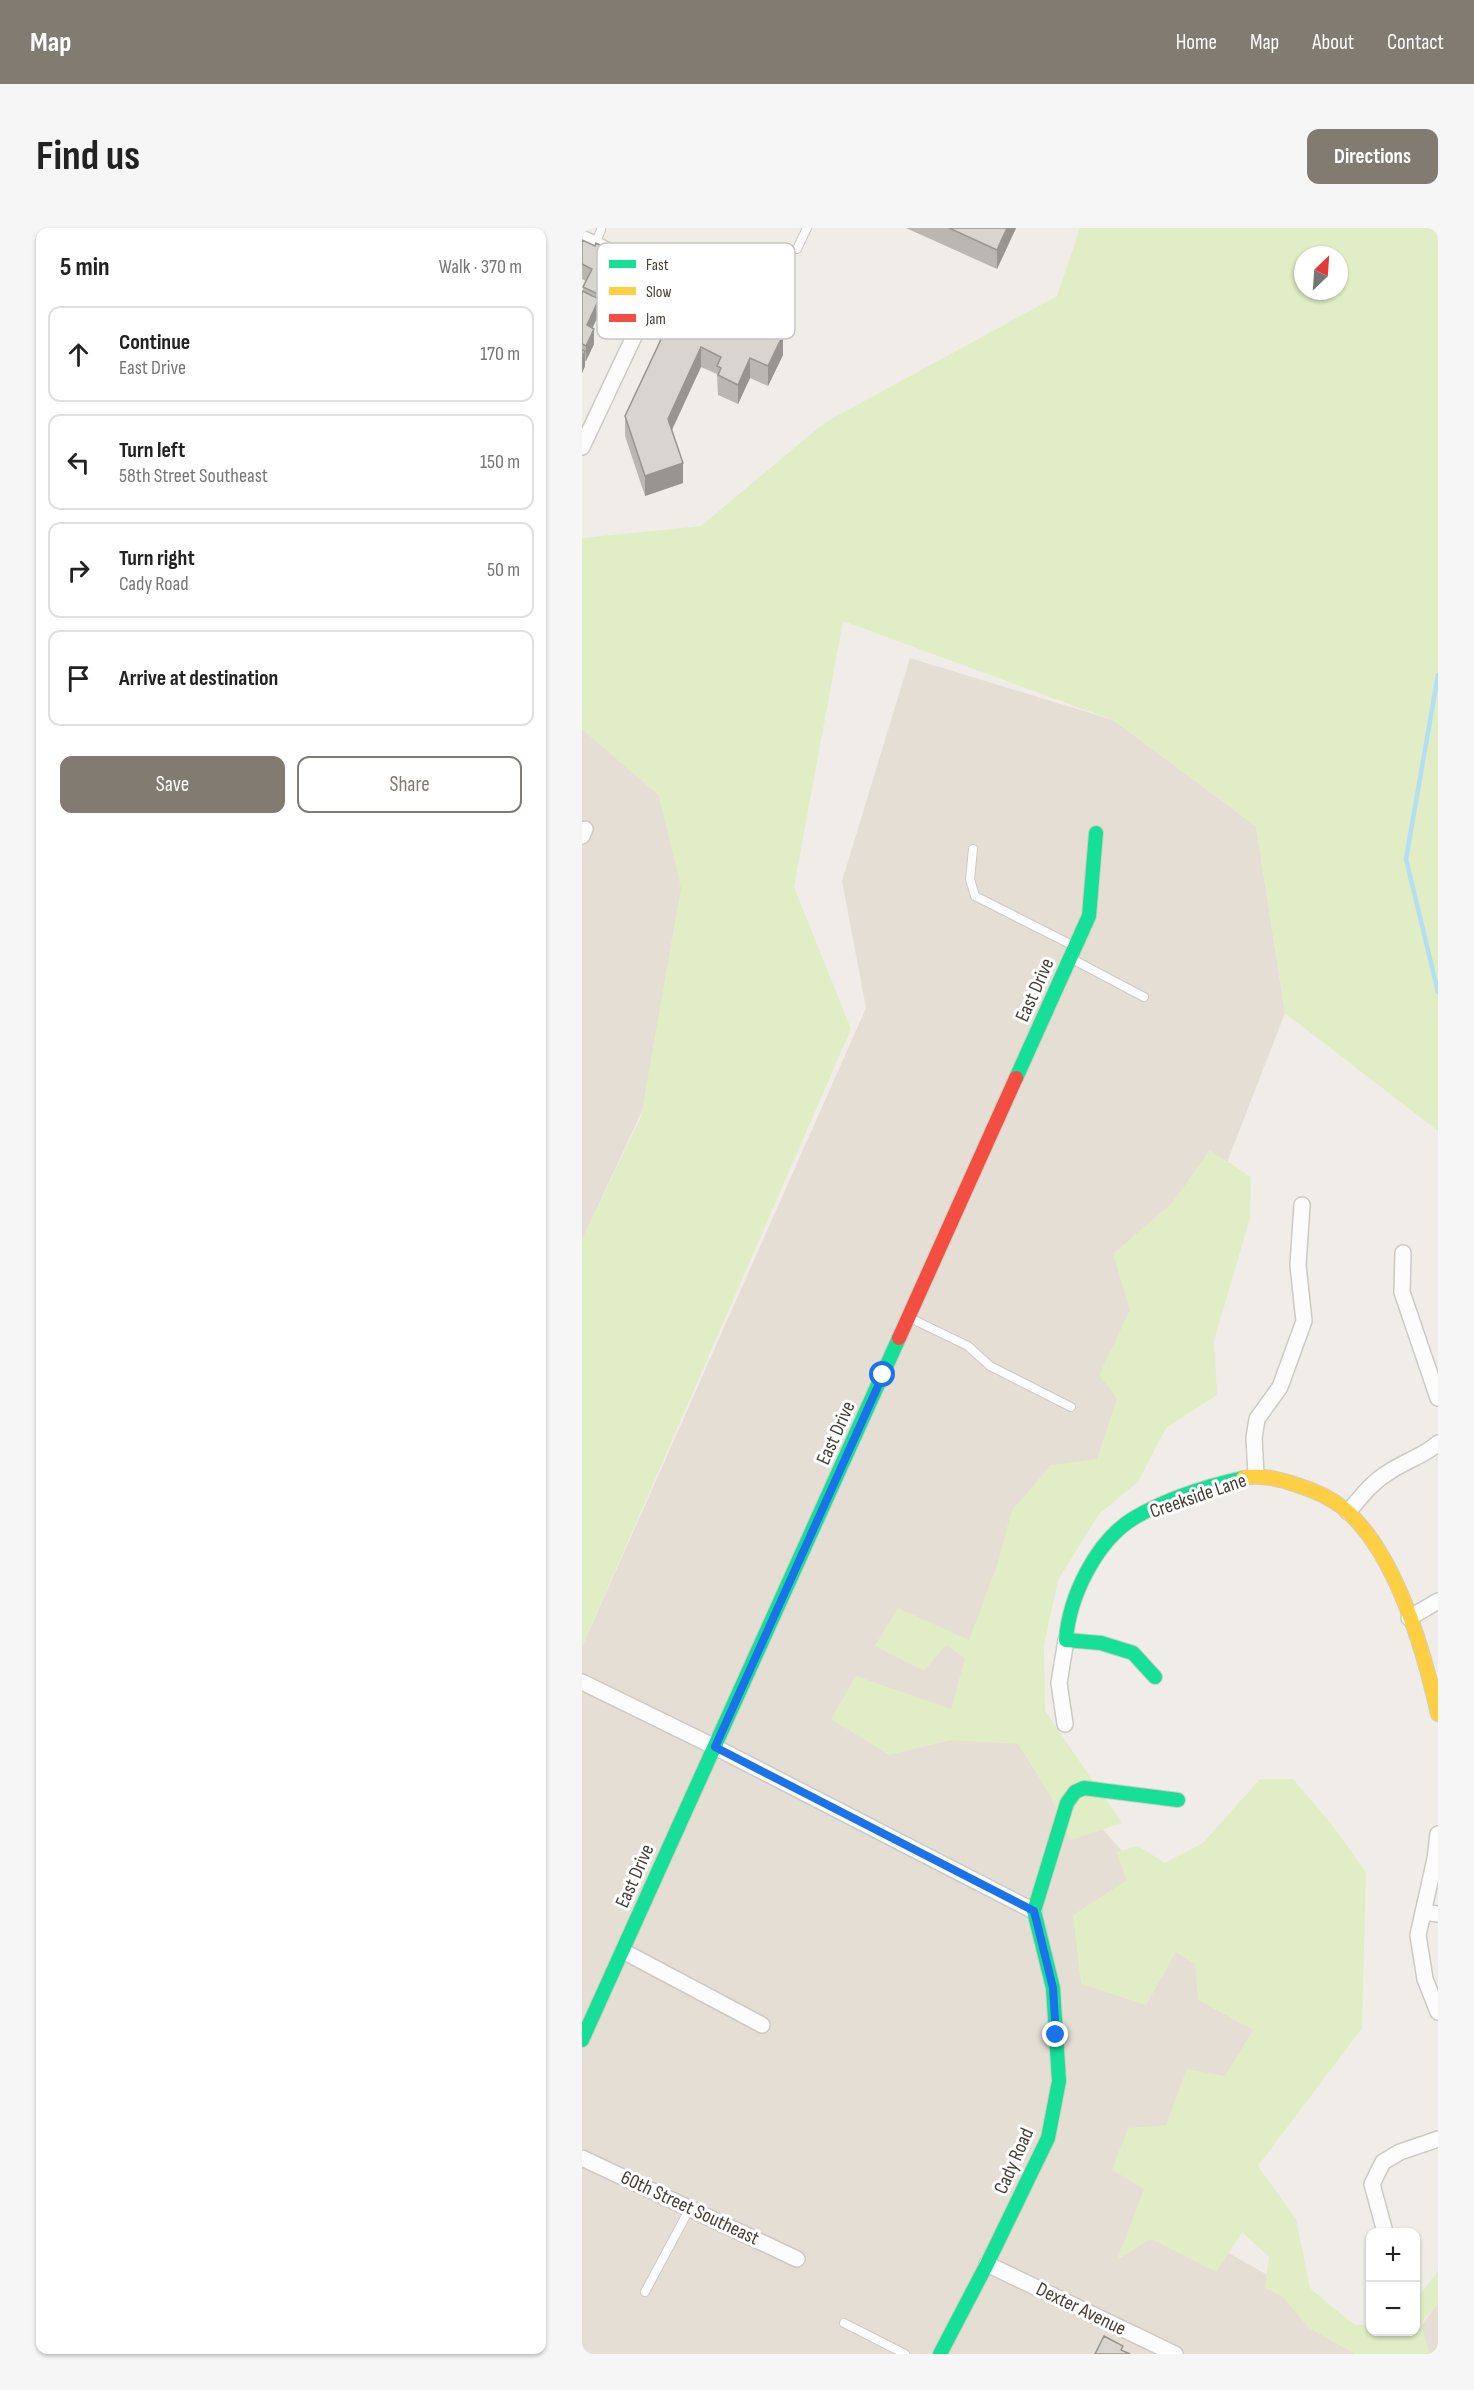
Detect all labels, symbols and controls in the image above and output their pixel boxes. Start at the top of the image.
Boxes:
text: Map [30,26,71,59]
text: Home [1176,30,1217,55]
text: Map [1250,30,1279,55]
text: About [1312,30,1354,55]
text: Contact [1387,30,1444,55]
button: Directions [1307,129,1438,184]
text: Find us [36,131,140,182]
legend [597,243,795,339]
north arrow [1294,246,1348,300]
text: 5 min [60,252,110,283]
text: Walk · 370 m [439,255,522,279]
text: Fast [646,256,669,275]
text: Slow [646,283,671,302]
text: Jam [645,310,666,329]
text: Continue [119,329,190,356]
icon: ahead [62,338,95,371]
text: 170 m [480,342,520,366]
text: East Drive [119,356,186,380]
text: Turn left [119,437,185,464]
icon: left [62,446,95,479]
text: 150 m [480,450,520,474]
text: 58th Street Southeast [119,464,268,488]
text: Turn right [119,545,195,572]
icon: right [62,554,95,587]
text: 50 m [487,558,520,582]
text: Cady Road [119,572,189,596]
icon: arrive [62,662,95,695]
text: Arrive at destination [119,665,278,692]
button: Save [60,756,285,813]
button: Share [297,756,522,813]
street label: East Drive [1010,955,1060,1025]
route start [869,1361,895,1387]
street label: East Drive [811,1398,861,1468]
street label: Creekside Lane [1147,1468,1249,1524]
street label: East Drive [610,1841,660,1911]
route end [1042,2021,1068,2047]
street label: Cady Road [989,2124,1039,2198]
street label: 60th Street Southeast [617,2165,763,2251]
map controls [1366,2228,1420,2336]
button: + [1366,2228,1420,2282]
street label: Dexter Avenue [1032,2277,1130,2341]
button: − [1366,2282,1420,2336]

